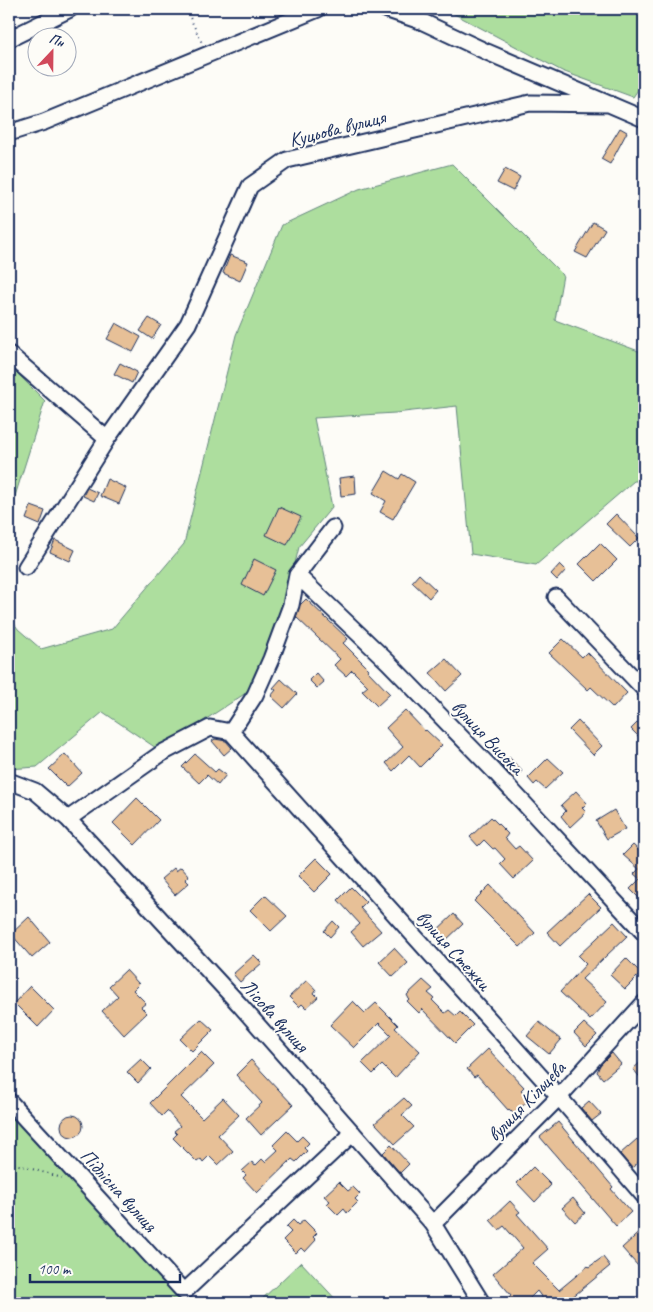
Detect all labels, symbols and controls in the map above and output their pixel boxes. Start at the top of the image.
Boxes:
north arrow [28,28,78,78]
text: Пн [47,30,67,51]
street label: Куцьова вулиця [286,104,390,153]
street label: вулиця Висока [446,695,531,781]
street label: вулиця Стежки [411,905,497,997]
street label: Лісова вулиця [235,974,315,1058]
street label: вулиця Кільцева [482,1055,572,1147]
street label: Підлісна вулиця [75,1144,163,1238]
scale bar [30,1252,180,1284]
text: 100 m [38,1260,72,1279]

